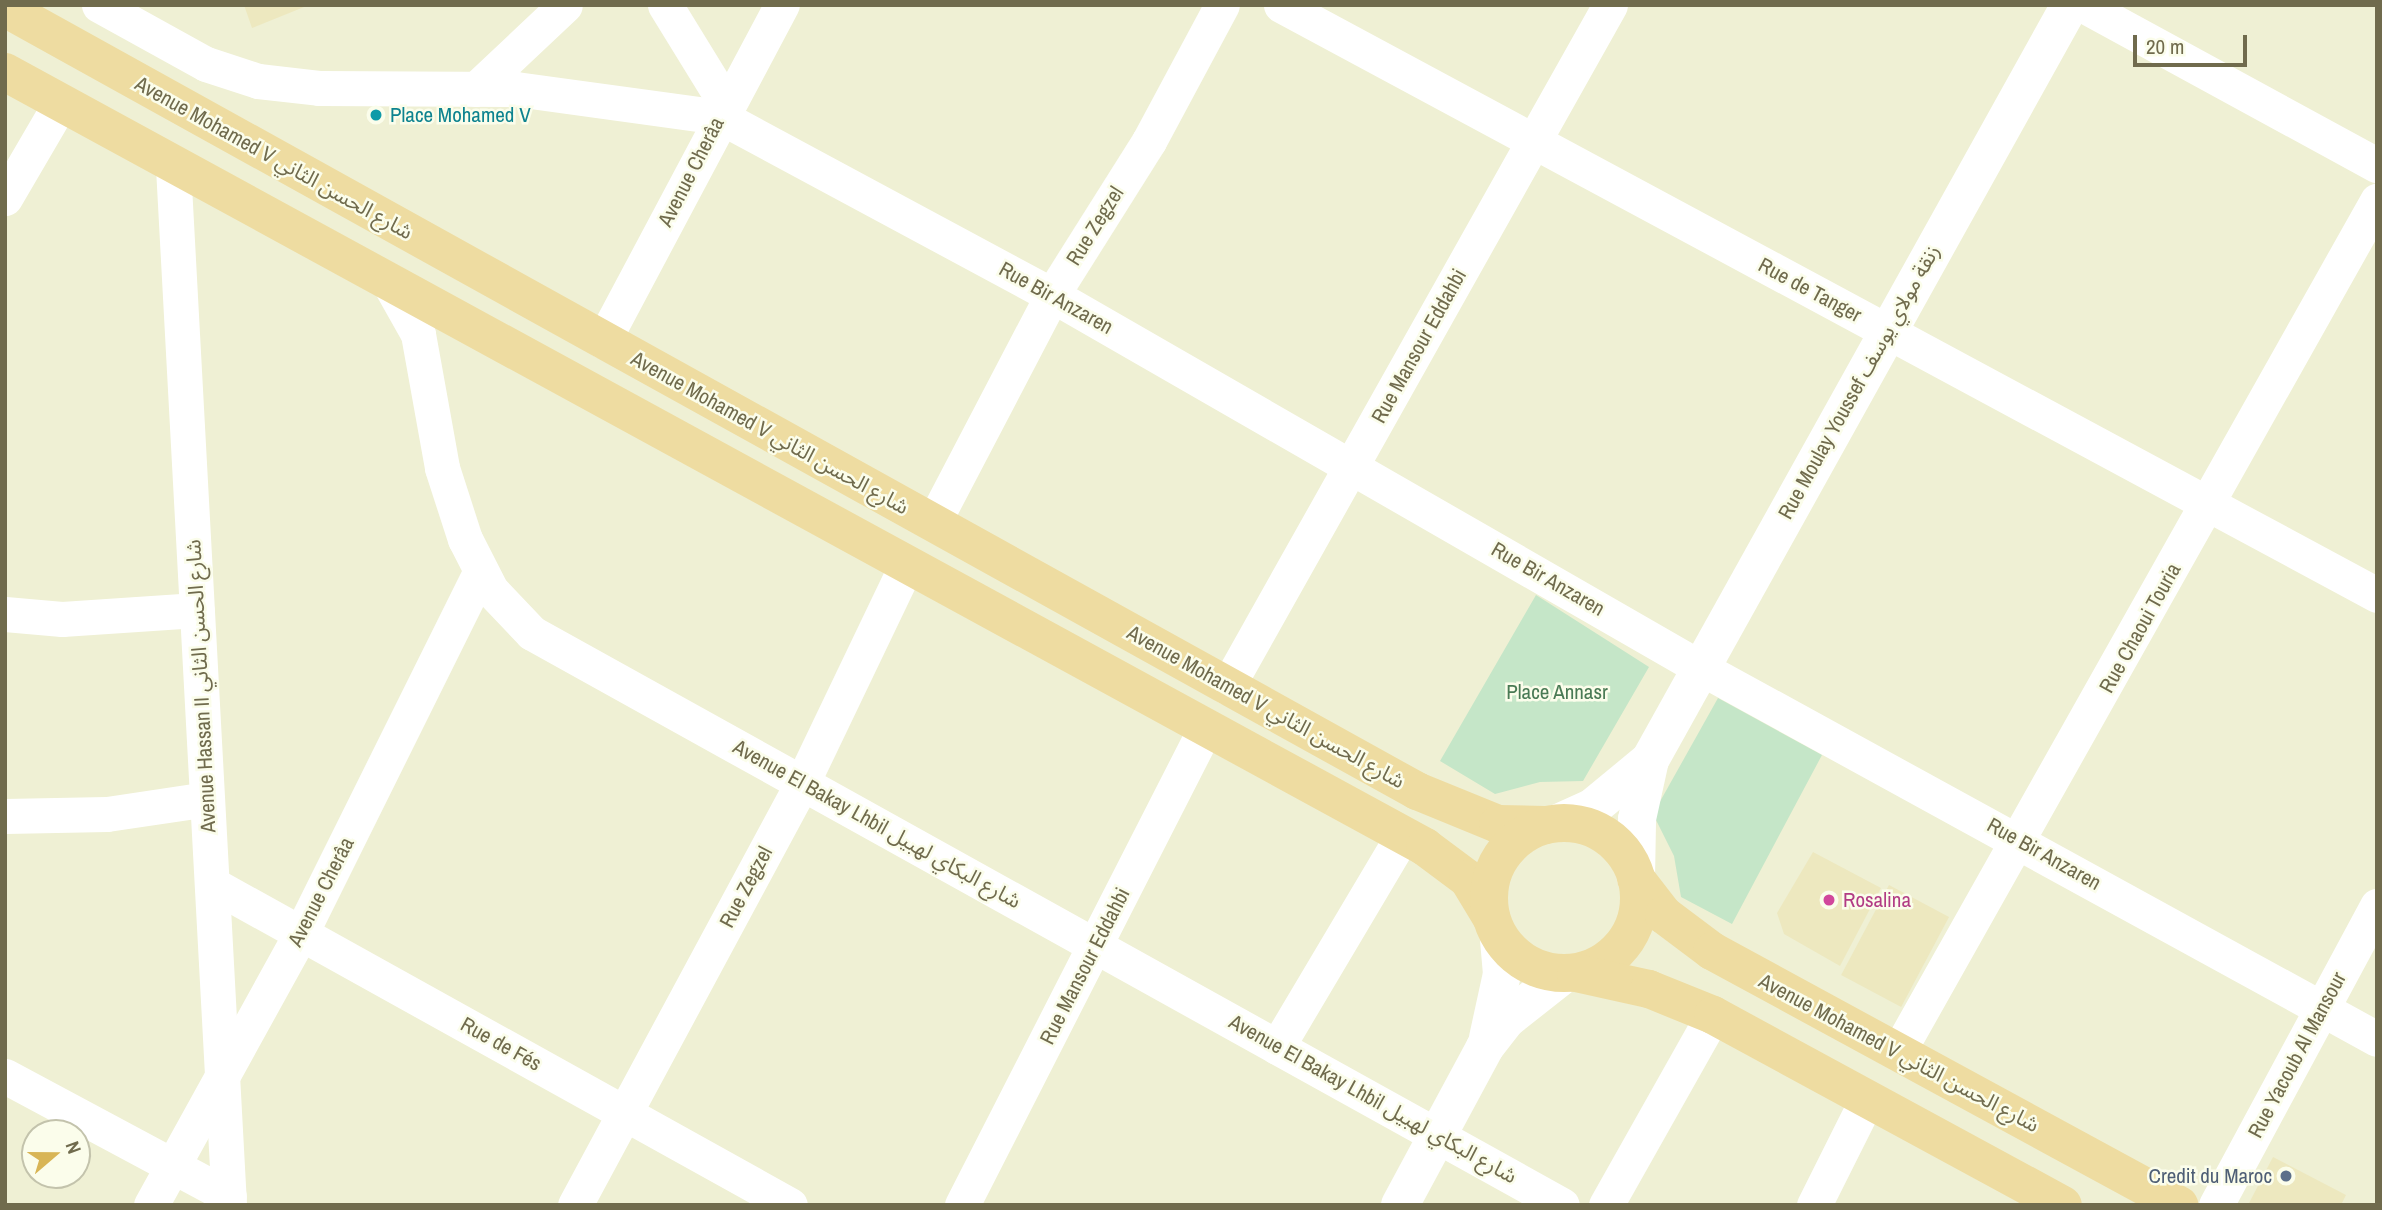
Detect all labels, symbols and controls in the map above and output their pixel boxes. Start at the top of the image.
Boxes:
scale bar [2137,21,2251,65]
text: 20 m [2146,32,2184,61]
street label: Avenue Mohamed V شارع الحسن الثاني [131,71,417,245]
place label: Place Mohamed V [390,102,531,128]
marker: Place Mohamed V [368,107,384,123]
street label: Avenue Cherâa [653,113,729,231]
street label: Rue Zegzel [1061,182,1129,270]
street label: Rue Moulay Youssef زنقة مولاي يوسف [1773,240,1945,524]
street label: Rue de Tanger [1754,252,1866,328]
street label: Rue Bir Anzaren [994,256,1118,340]
street label: Rue Mansour Eddahbi [1366,265,1472,427]
street label: Avenue Mohamed V شارع الحسن الثاني [627,346,913,520]
street label: Rue Bir Anzaren [1487,536,1609,622]
street label: Avenue Hassan II شارع الحسن الثاني [181,539,221,833]
street label: Rue Chaoui Touria [2094,559,2186,697]
street label: Avenue Mohamed V شارع الحسن الثاني [1123,620,1409,794]
park label: Place Annasr [1506,679,1608,705]
street label: Avenue El Bakay Lhbil شارع البكاي لهبيل [729,734,1025,914]
street label: Rue Bir Anzaren [1982,812,2106,896]
street label: Avenue Cherâa [283,833,359,951]
street label: Rue Zegzel [714,842,778,932]
street label: Rue Mansour Eddahbi [1035,884,1135,1048]
place label: Rosalina [1843,887,1911,913]
marker: Rosalina [1821,892,1837,908]
street label: Rue Yacoub Al Mansour [2242,967,2352,1143]
street label: Avenue Mohamed V شارع الحسن الثاني [1755,968,2043,1138]
street label: Avenue El Bakay Lhbil شارع البكاي لهبيل [1225,1009,1521,1189]
street label: Rue de Fés [456,1012,546,1076]
north arrow [21,1119,91,1189]
text: N [60,1138,88,1157]
place label: Credit du Maroc [2149,1163,2272,1189]
marker: Credit du Maroc [2278,1168,2294,1184]

